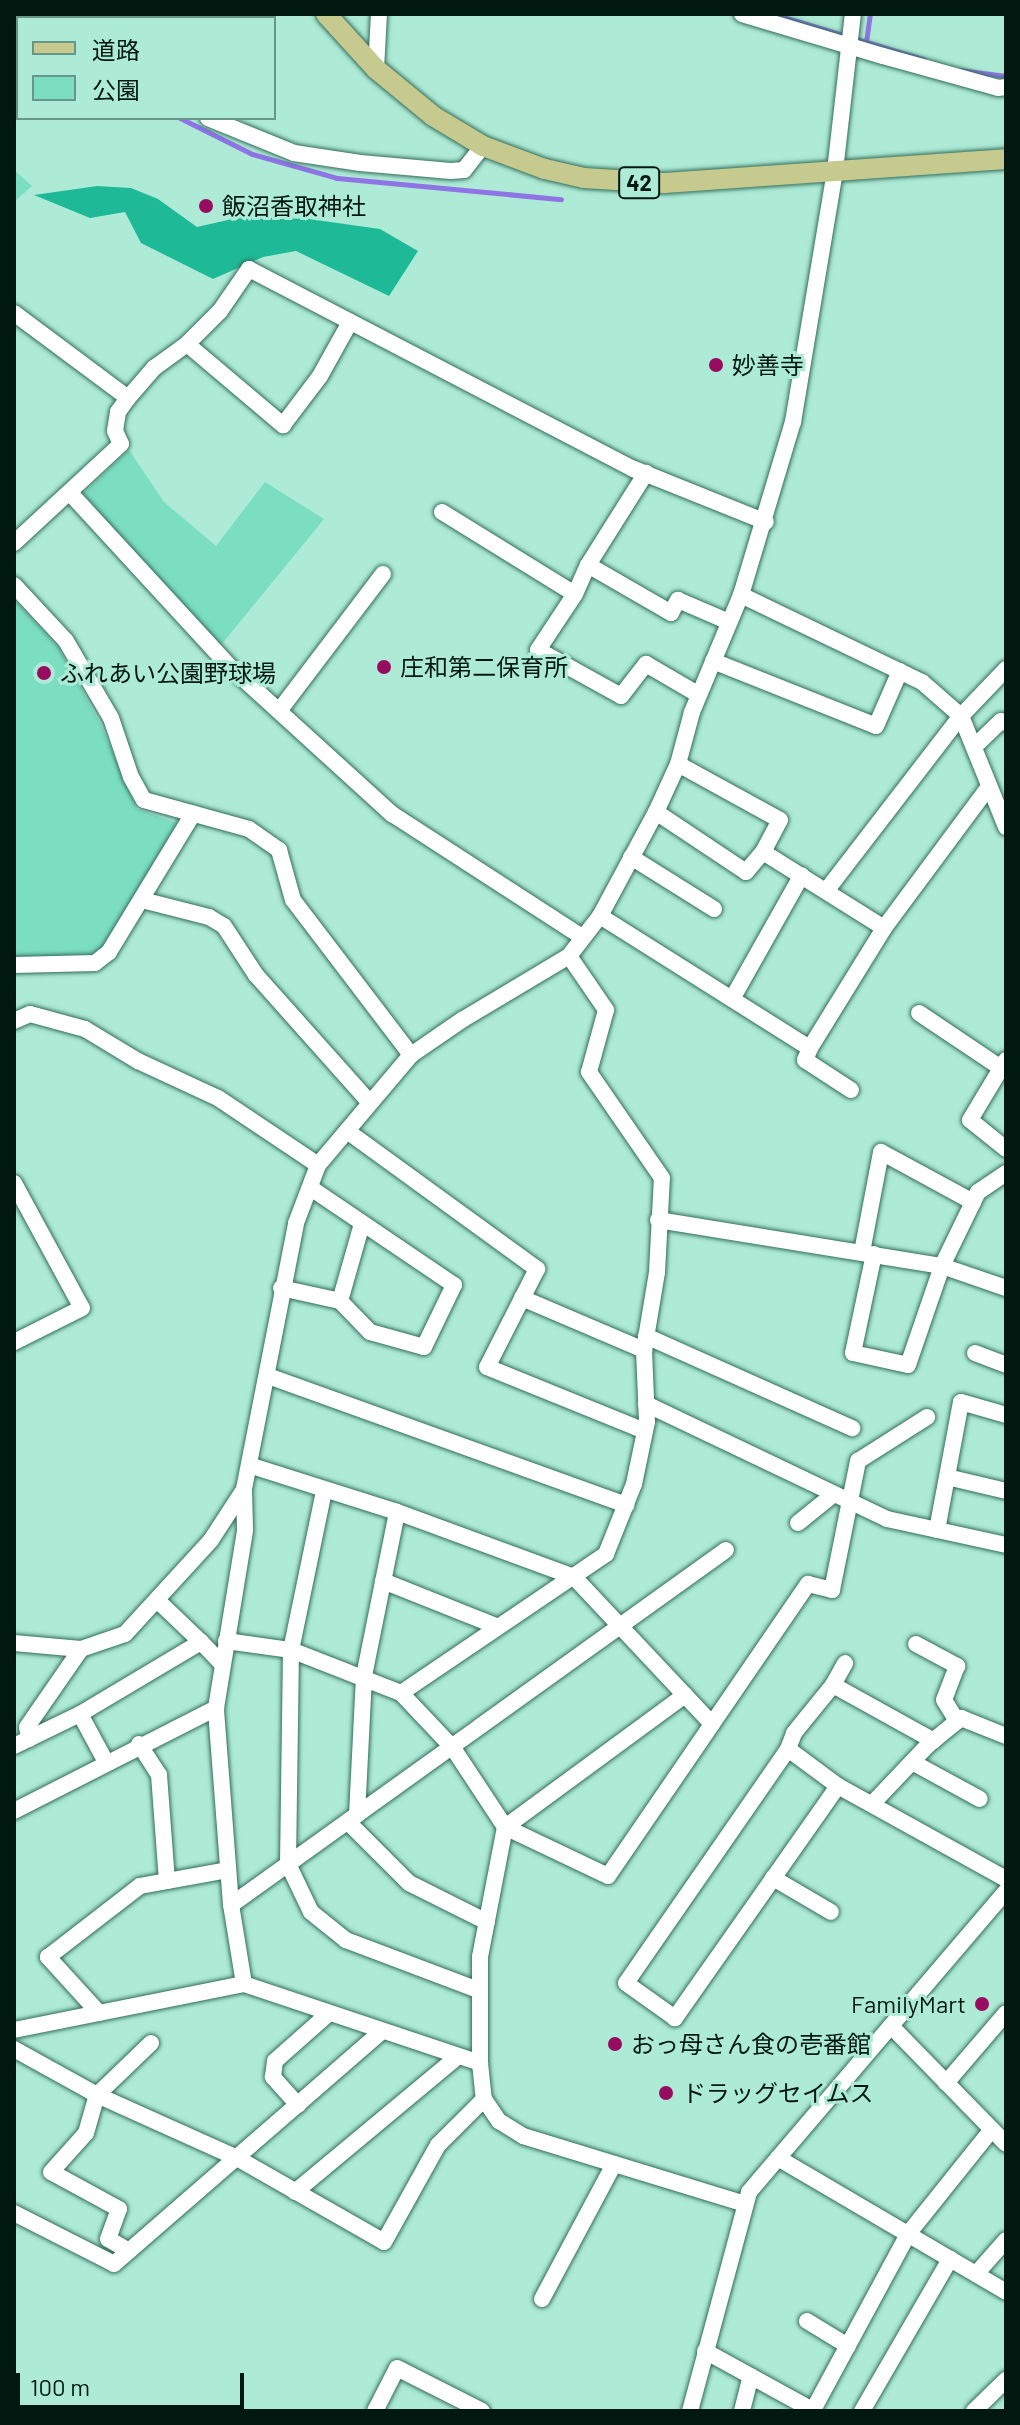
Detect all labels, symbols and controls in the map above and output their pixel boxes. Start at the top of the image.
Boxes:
legend [16,16,276,120]
text: 道路 [92,35,140,64]
text: 公園 [92,75,140,104]
road number: 42 [617,165,661,201]
place label: 飯沼香取神社 [222,192,366,220]
marker: 飯沼香取神社 [197,197,215,215]
place label: 妙善寺 [732,351,804,379]
marker: 妙善寺 [707,356,725,374]
place label: 庄和第二保育所 [400,653,568,681]
marker: 庄和第二保育所 [375,658,393,676]
place label: ふれあい公園野球場 [60,659,276,687]
marker: ふれあい公園野球場 [35,664,53,682]
place label: FamilyMart [851,1990,966,2018]
marker: FamilyMart [973,1995,991,2013]
place label: おっ母さん食の壱番館 [631,2030,871,2058]
marker: おっ母さん食の壱番館 [606,2035,624,2053]
place label: ドラッグセイムス [682,2079,874,2107]
marker: ドラッグセイムス [657,2084,675,2102]
scale bar [20,2357,248,2407]
text: 100 m [30,2372,90,2401]

